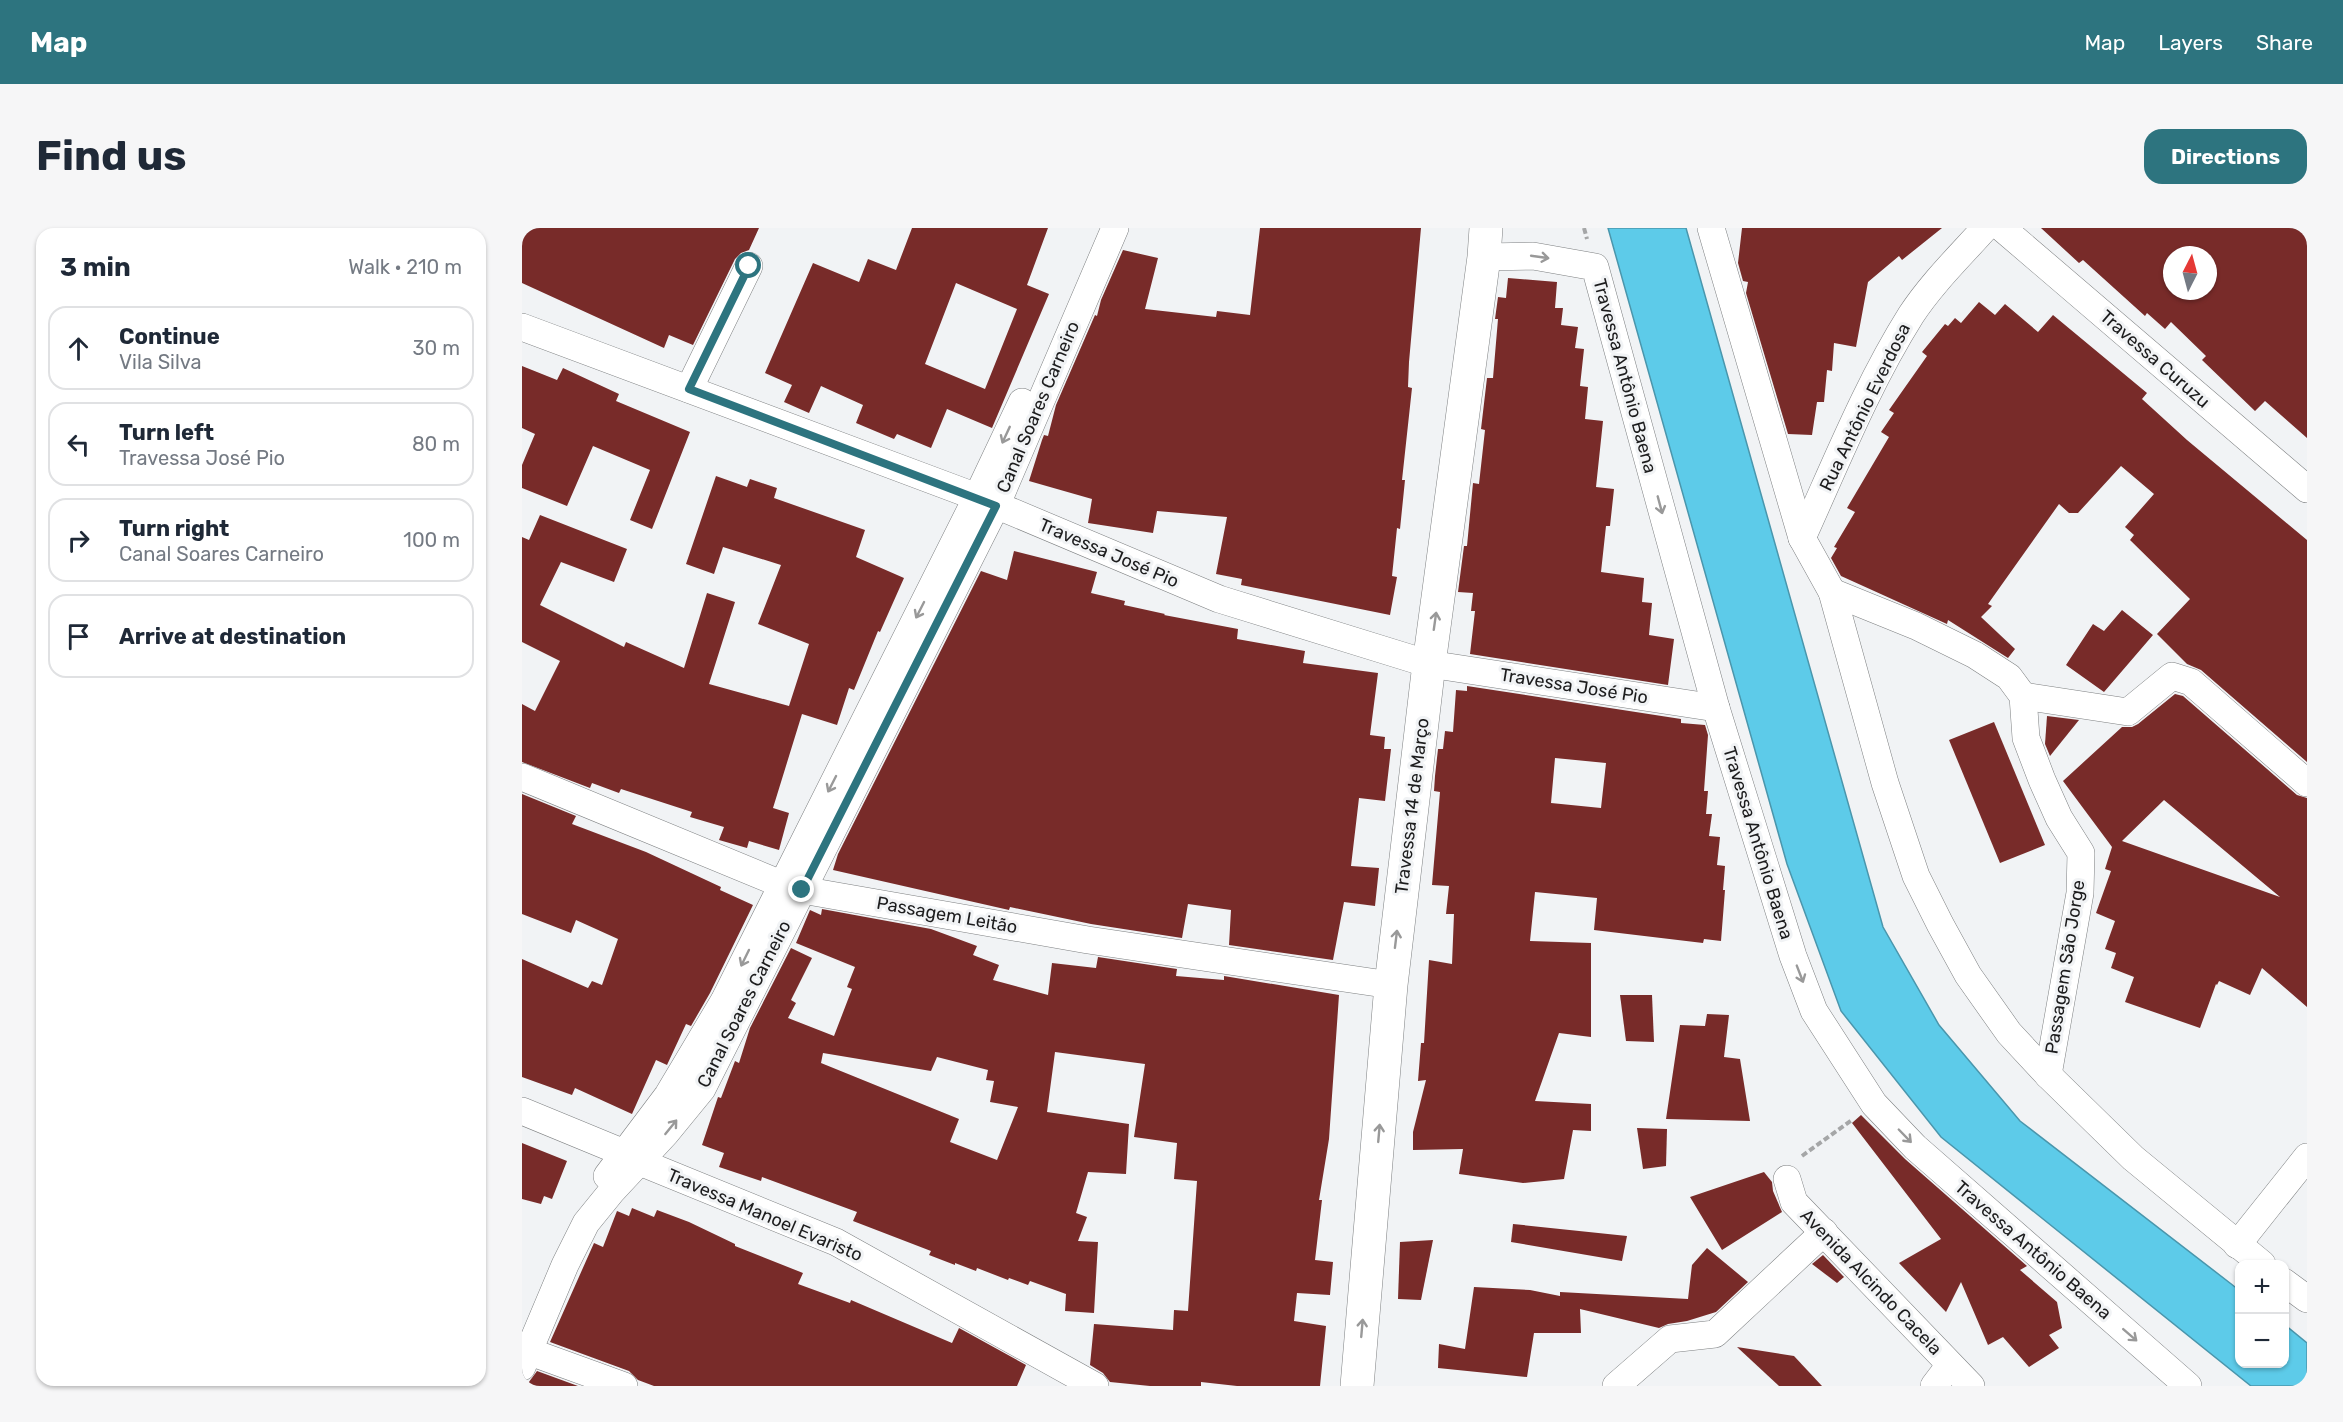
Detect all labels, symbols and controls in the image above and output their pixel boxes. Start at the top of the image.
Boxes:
text: Map [30,26,87,59]
text: Map [2084,30,2125,55]
text: Layers [2158,30,2223,55]
text: Share [2256,30,2313,55]
button: Directions [2144,129,2307,184]
text: Find us [36,131,187,181]
north arrow [2163,246,2217,300]
text: 3 min [60,252,131,283]
route start [735,252,761,278]
one-way arrow [1529,252,1549,263]
text: Walk · 210 m [348,255,462,279]
street label: Travessa Antônio Baena [1588,276,1662,476]
street label: Travessa Curuzu [2096,305,2214,413]
street label: Canal Soares Carneiro [992,318,1084,496]
street label: Rua Antônio Everdosa [1815,320,1915,494]
text: Continue [119,323,220,350]
icon: ahead [62,332,95,365]
text: 30 m [413,336,460,360]
text: Vila Silva [119,350,202,374]
text: Turn left [119,419,214,446]
one-way arrow [1000,425,1012,443]
icon: left [62,428,95,461]
text: 80 m [412,432,460,456]
text: Travessa José Pio [119,446,285,470]
one-way arrow [1655,496,1666,515]
street label: Travessa José Pio [1036,514,1182,592]
text: Turn right [119,515,229,542]
icon: right [62,524,95,557]
text: 100 m [403,528,460,552]
text: Canal Soares Carneiro [119,542,324,566]
one-way arrow [914,600,925,618]
one-way arrow [1430,611,1441,631]
icon: arrive [62,620,95,653]
text: Arrive at destination [119,623,346,650]
street label: Travessa José Pio [1498,663,1650,709]
street label: Travessa 14 de Março [1390,717,1434,895]
street label: Travessa Antônio Baena [1718,744,1798,942]
one-way arrow [826,774,837,792]
route end [788,876,814,902]
street label: Passagem São Jorge [2040,878,2090,1056]
street label: Passagem Leitão [875,892,1019,938]
street label: Canal Soares Carneiro [692,917,796,1091]
one-way arrow [1391,930,1402,950]
one-way arrow [738,949,750,967]
one-way arrow [1795,964,1806,983]
one-way arrow [664,1120,677,1136]
one-way arrow [1373,1124,1384,1144]
one-way arrow [1898,1129,1912,1144]
street label: Travessa Manoel Evaristo [664,1164,866,1266]
street label: Travessa Antônio Baena [1950,1176,2116,1324]
street label: Avenida Alcindo Cacela [1796,1204,1946,1360]
map controls [2235,1260,2289,1368]
button: + [2235,1260,2289,1314]
button: − [2235,1314,2289,1368]
one-way arrow [1357,1318,1368,1338]
one-way arrow [2122,1328,2137,1342]

